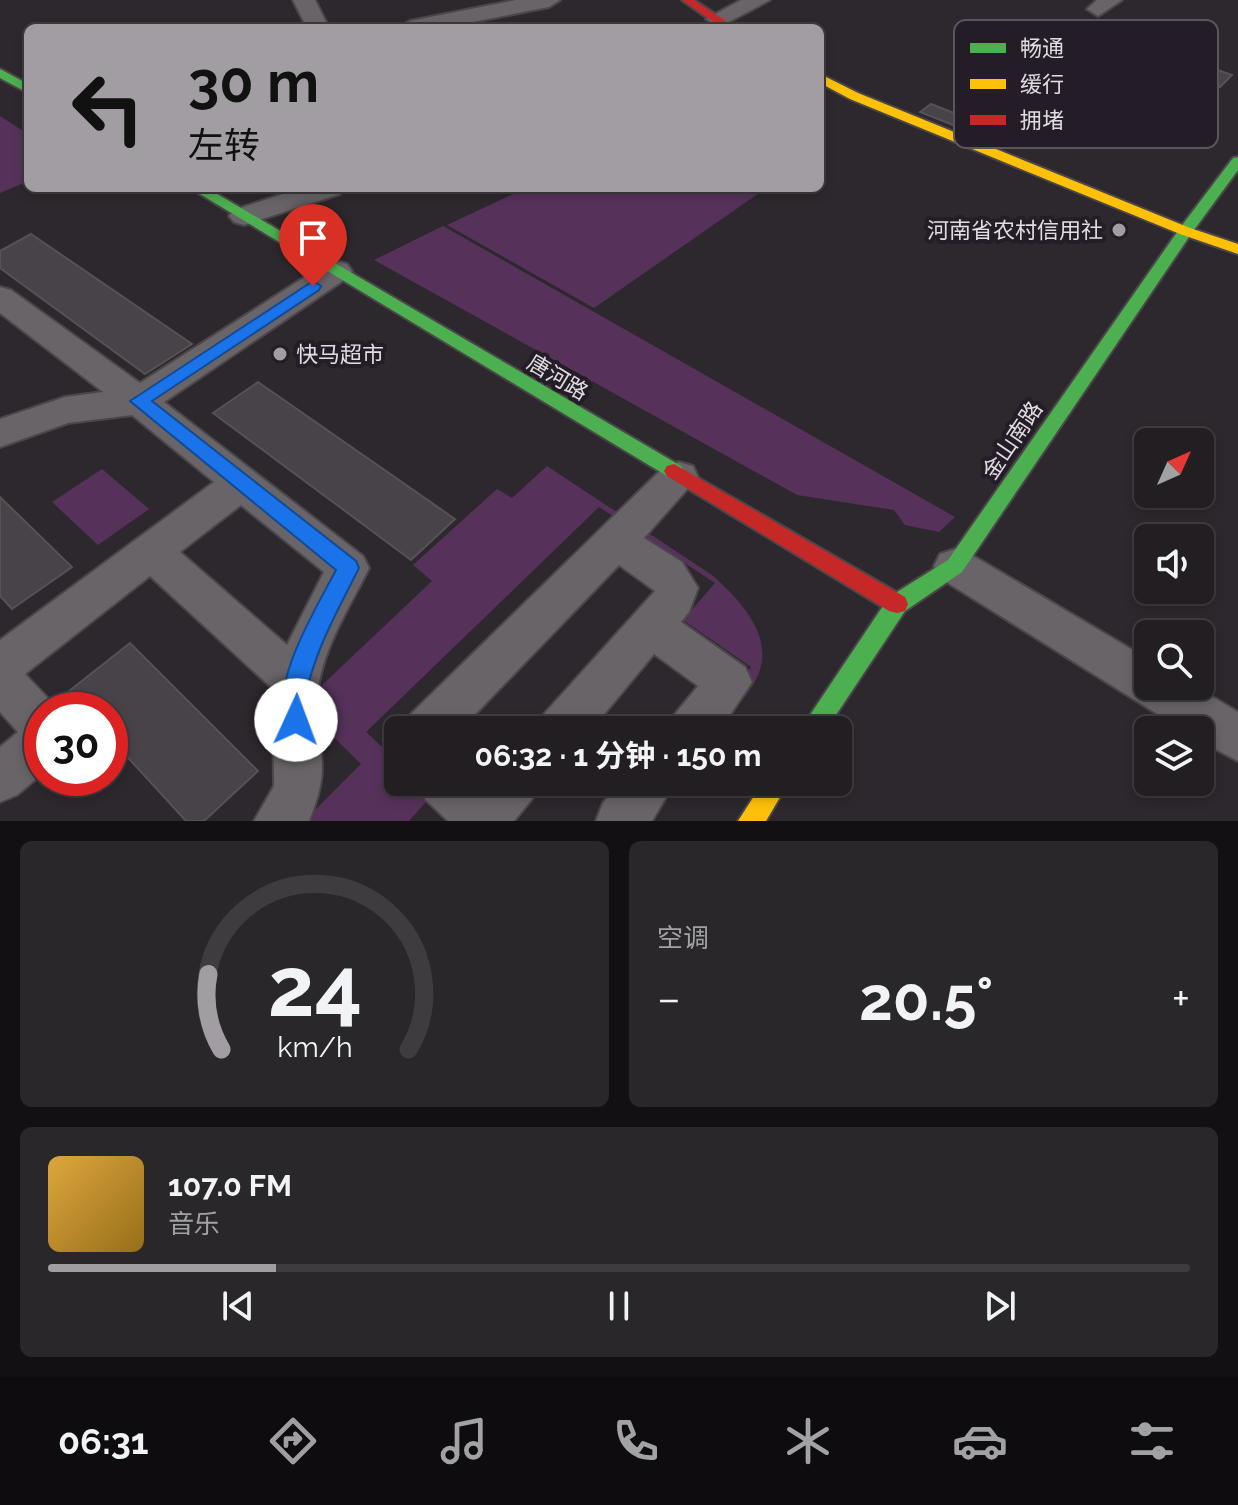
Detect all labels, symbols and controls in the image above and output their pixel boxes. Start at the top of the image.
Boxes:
legend [954,20,1218,148]
text: 畅通 [1020,35,1064,61]
text: 30 m [188,49,319,115]
icon: left [56,56,160,160]
text: 缓行 [1020,71,1064,97]
text: 拥堵 [1020,107,1064,133]
text: 左转 [188,124,260,166]
pin [279,204,347,286]
icon: arrive [291,216,335,260]
place label: 河南省农村信用社 [927,217,1103,243]
marker: 河南省农村信用社 [1110,221,1128,239]
place label: 快马超市 [296,341,384,367]
marker: 快马超市 [271,345,289,363]
street label: 唐河路 [523,349,593,405]
street label: 金山南路 [977,396,1047,484]
north arrow [1134,428,1214,508]
map controls [1134,428,1214,796]
button: sound [1134,524,1214,604]
button: search [1134,620,1214,700]
position arrow [254,678,338,762]
speed limit sign: 30 [24,692,128,796]
button: layers [1134,716,1214,796]
text: 06:32 · 1 分钟 · 150 m [474,738,762,773]
text: 空调 [657,923,709,953]
text: 24 [267,938,362,1035]
text: 20.5° [859,964,993,1034]
text: − [657,973,681,1024]
text: + [1172,973,1190,1024]
text: km/h [277,1030,352,1064]
text: 107.0 FM [168,1168,292,1203]
text: 音乐 [168,1209,220,1239]
icon: previous [216,1284,260,1328]
icon: pause [597,1284,641,1328]
icon: next [978,1284,1022,1328]
icon: directions [265,1413,321,1469]
icon: music [436,1413,492,1469]
icon: phone [608,1413,664,1469]
icon: climate [780,1413,836,1469]
icon: car [952,1413,1008,1469]
icon: filters [1124,1413,1180,1469]
text: 06:31 [58,1420,149,1462]

